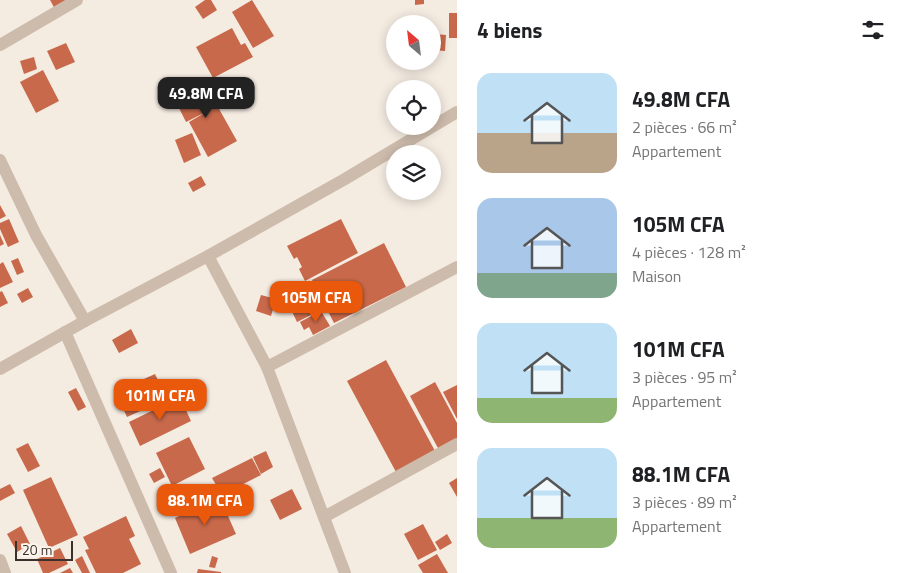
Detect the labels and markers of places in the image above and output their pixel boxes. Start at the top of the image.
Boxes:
pin: 49.8M CFA [149,76,263,119]
pin: 105M CFA [264,280,368,323]
pin: 101M CFA [108,378,212,421]
pin: 88.1M CFA [148,484,262,526]

